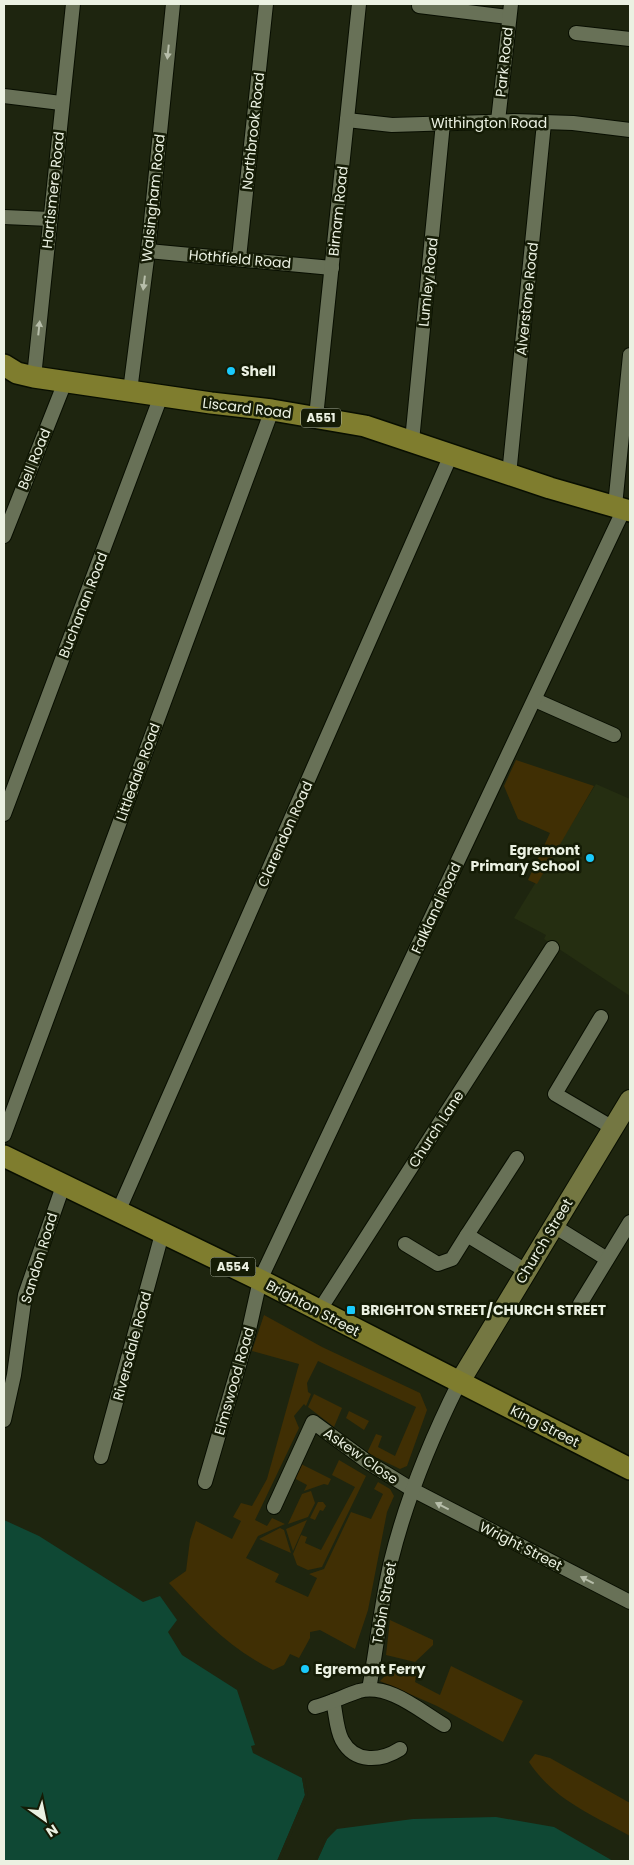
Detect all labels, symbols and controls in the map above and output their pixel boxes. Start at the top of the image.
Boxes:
street label: Park Road [490,26,518,98]
one-way arrow [164,45,172,61]
street label: Northbrook Road [237,71,269,191]
street label: Withington Road [431,113,547,133]
street label: Hartismere Road [37,131,69,249]
street label: Walsingham Road [136,133,170,263]
street label: Birnam Road [323,165,353,257]
street label: Lumley Road [413,236,443,328]
street label: Alverstone Road [511,241,543,357]
street label: Hothfield Road [188,245,292,273]
one-way arrow [140,276,148,292]
one-way arrow [35,320,43,336]
place label: Shell [241,361,276,381]
marker: Shell [225,365,237,377]
street label: Liscard Road [201,393,293,423]
road number: A551 [301,408,341,428]
street label: Bell Road [13,425,55,493]
street label: Buchanan Road [54,549,112,661]
street label: Littledale Road [111,720,165,824]
street label: Clarendon Road [253,778,317,890]
place label: Egremont Primary School [471,840,580,876]
marker: Egremont Primary School [584,852,596,864]
street label: Falkland Road [406,859,466,957]
street label: Church Lane [404,1086,469,1171]
street label: Church Street [511,1195,577,1287]
street label: Sandon Road [16,1210,62,1306]
road number: A554 [210,1258,256,1276]
street label: Brighton Street [263,1275,363,1341]
street label: Riversdale Road [108,1289,156,1403]
place label: BRIGHTON STREET/CHURCH STREET [361,1300,606,1320]
marker: BRIGHTON STREET/CHURCH STREET [345,1304,357,1316]
street label: Elmswood Road [209,1325,259,1437]
street label: King Street [507,1400,583,1452]
street label: Askew Close [320,1423,403,1489]
one-way arrow [435,1502,449,1510]
street label: Wright Street [476,1517,566,1575]
street label: Tobin Street [367,1560,401,1646]
one-way arrow [580,1576,594,1584]
place label: Egremont Ferry [315,1659,426,1679]
marker: Egremont Ferry [299,1663,311,1675]
north arrow [20,1795,70,1845]
text: N [42,1820,62,1842]

